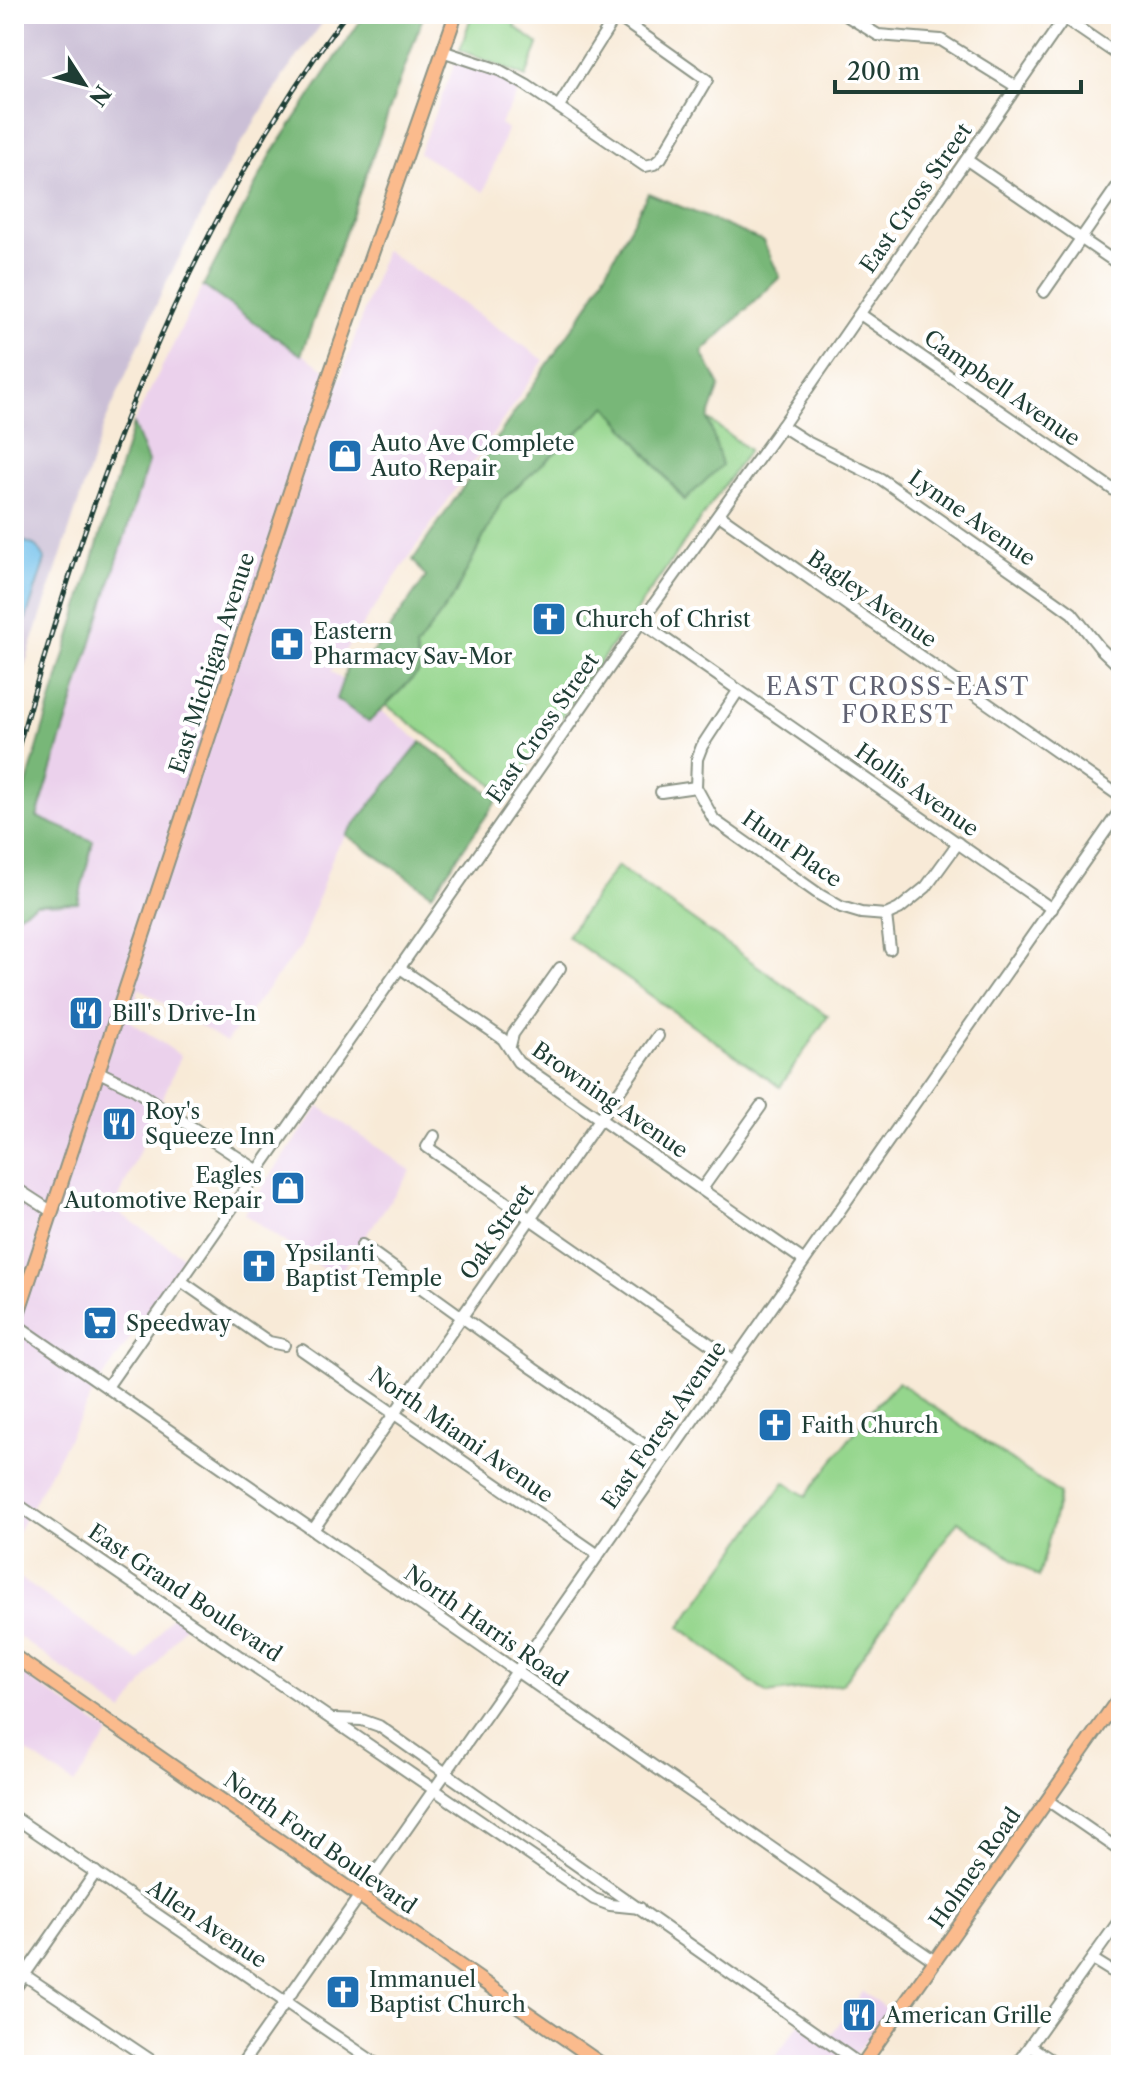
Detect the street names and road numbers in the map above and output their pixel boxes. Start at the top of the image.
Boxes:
street label: East Cross Street [854,118,978,278]
street label: Campbell Avenue [919,324,1085,452]
street label: Lynne Avenue [903,464,1041,572]
street label: Bagley Avenue [802,544,942,654]
street label: East Michigan Avenue [163,549,261,777]
street label: East Cross Street [481,648,605,808]
street label: Hollis Avenue [850,738,984,842]
street label: Hunt Place [737,805,847,893]
street label: Browning Avenue [527,1036,693,1164]
street label: Oak Street [454,1179,540,1285]
street label: East Forest Avenue [596,1336,732,1514]
street label: North Miami Avenue [364,1361,558,1509]
street label: East Grand Boulevard [83,1518,287,1668]
street label: North Harris Road [399,1560,573,1692]
street label: North Ford Boulevard [218,1766,422,1920]
street label: Holmes Road [924,1803,1026,1933]
street label: Allen Avenue [141,1873,272,1974]

